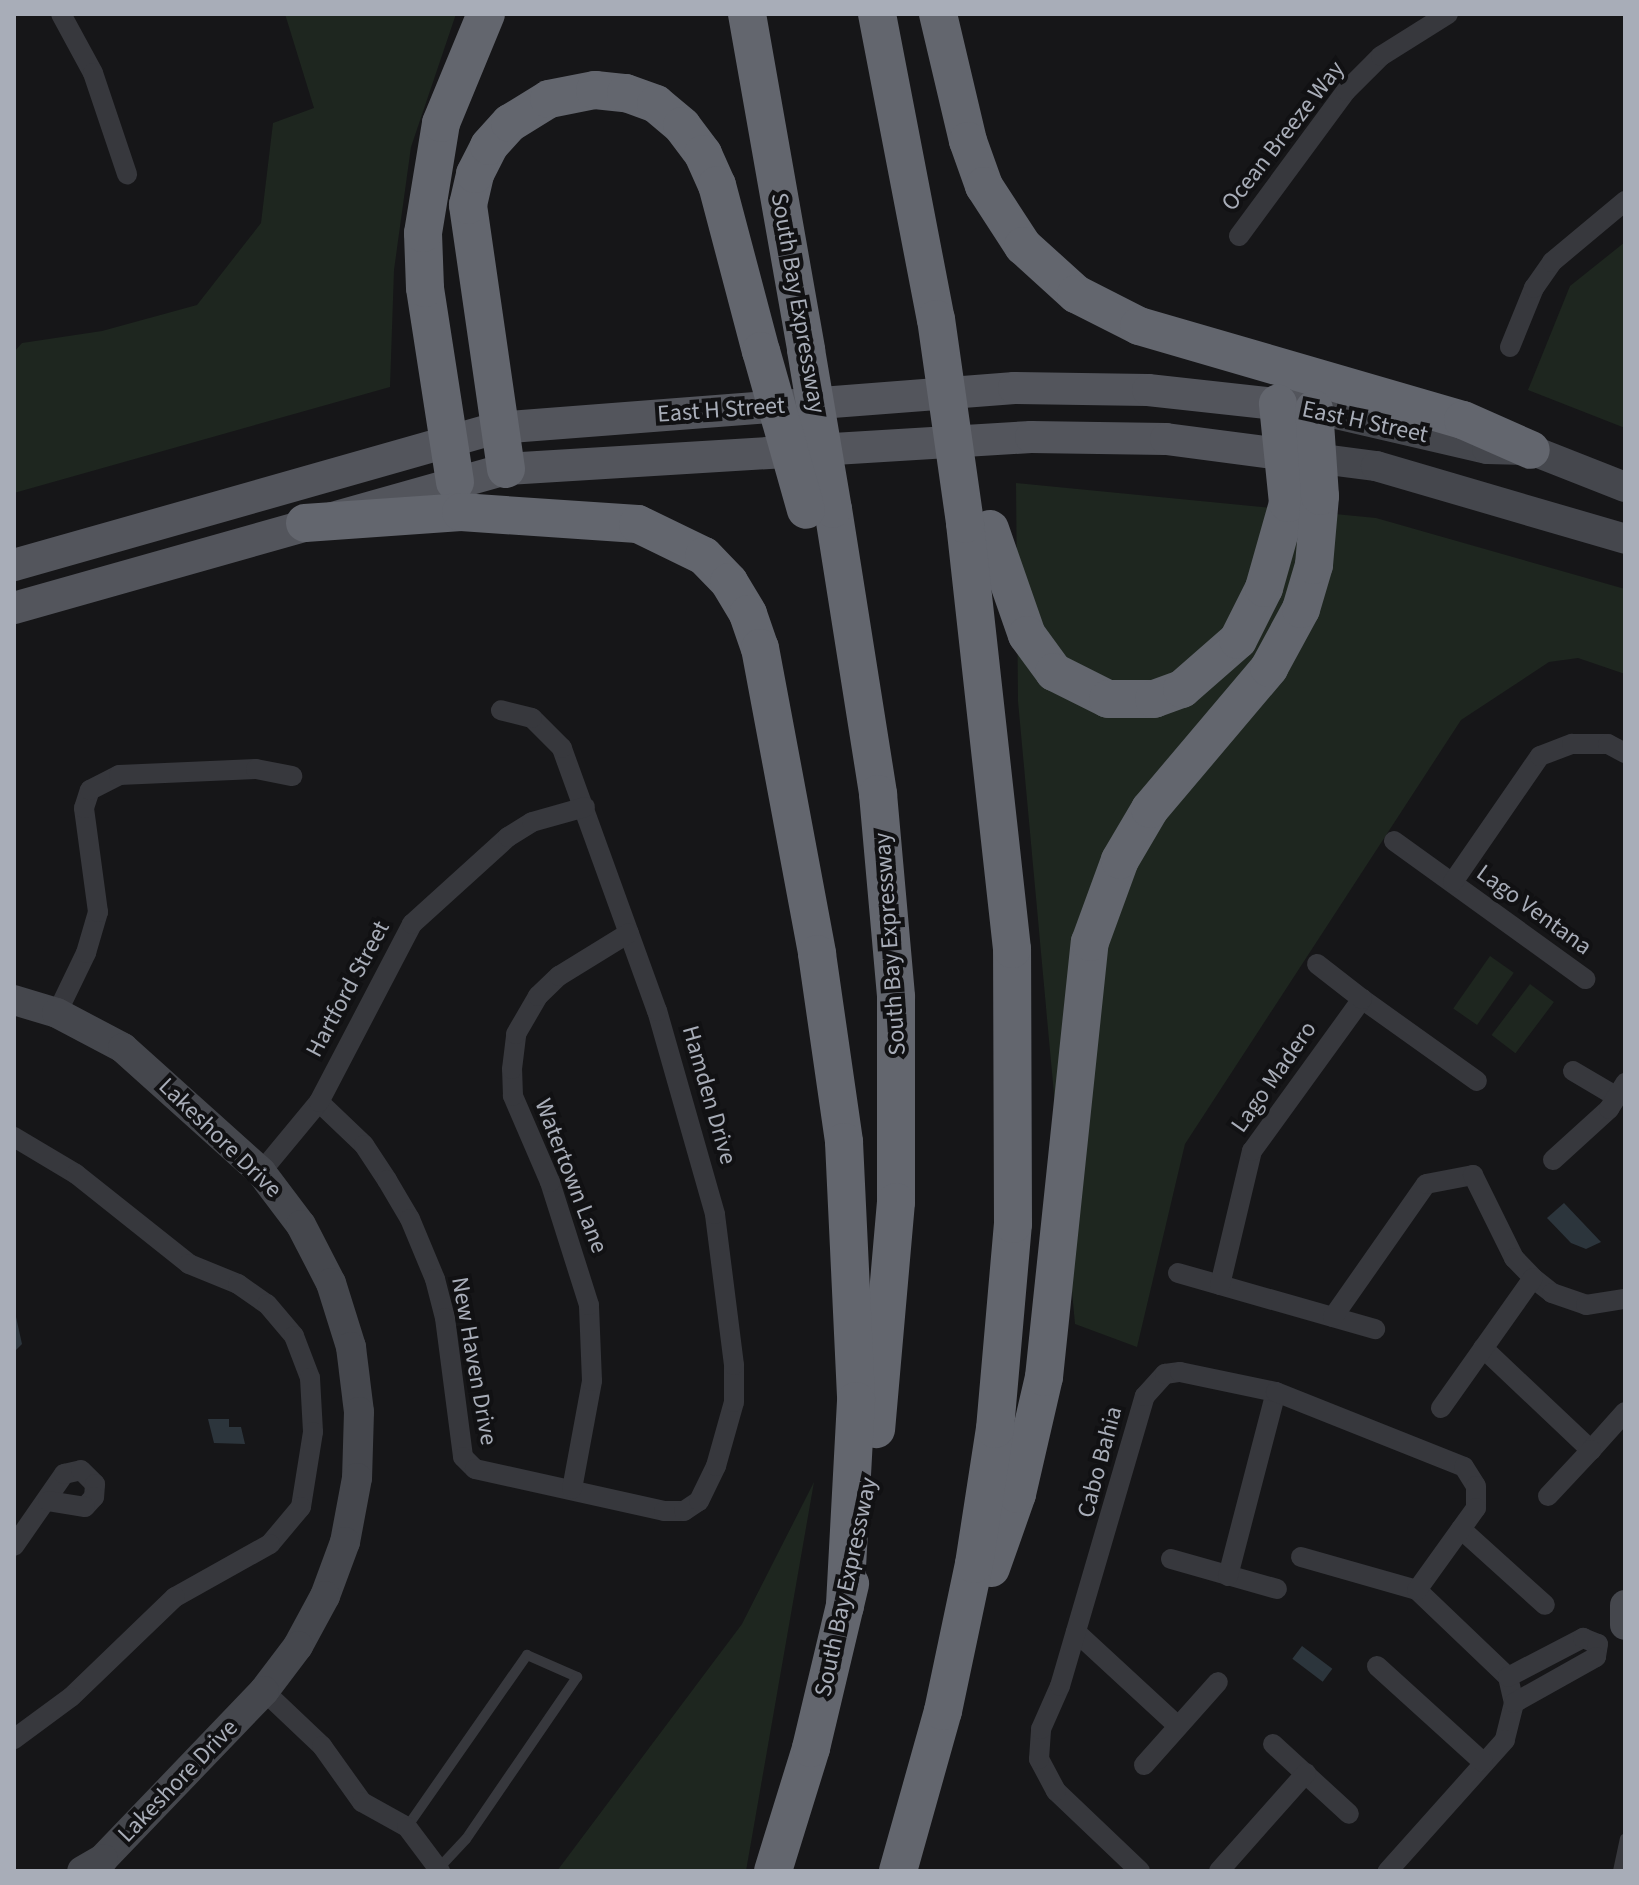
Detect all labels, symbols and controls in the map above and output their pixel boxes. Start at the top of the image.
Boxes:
street label: Ocean Breeze Way [1215,55,1351,217]
street label: South Bay Expressway [764,190,832,416]
street label: East H Street [656,391,786,429]
street label: East H Street [1299,395,1431,449]
street label: South Bay Expressway [868,832,912,1056]
street label: Lago Ventana [1471,859,1597,961]
street label: Hartford Street [300,916,396,1062]
street label: Lago Madero [1225,1016,1323,1138]
street label: Hamden Drive [675,1022,743,1168]
street label: Lakeshore Drive [152,1072,288,1204]
street label: Watertown Lane [528,1095,614,1257]
street label: New Haven Drive [445,1275,503,1447]
street label: Cabo Bahia [1071,1403,1129,1521]
street label: South Bay Expressway [809,1475,883,1699]
street label: Lakeshore Drive [112,1713,244,1849]

